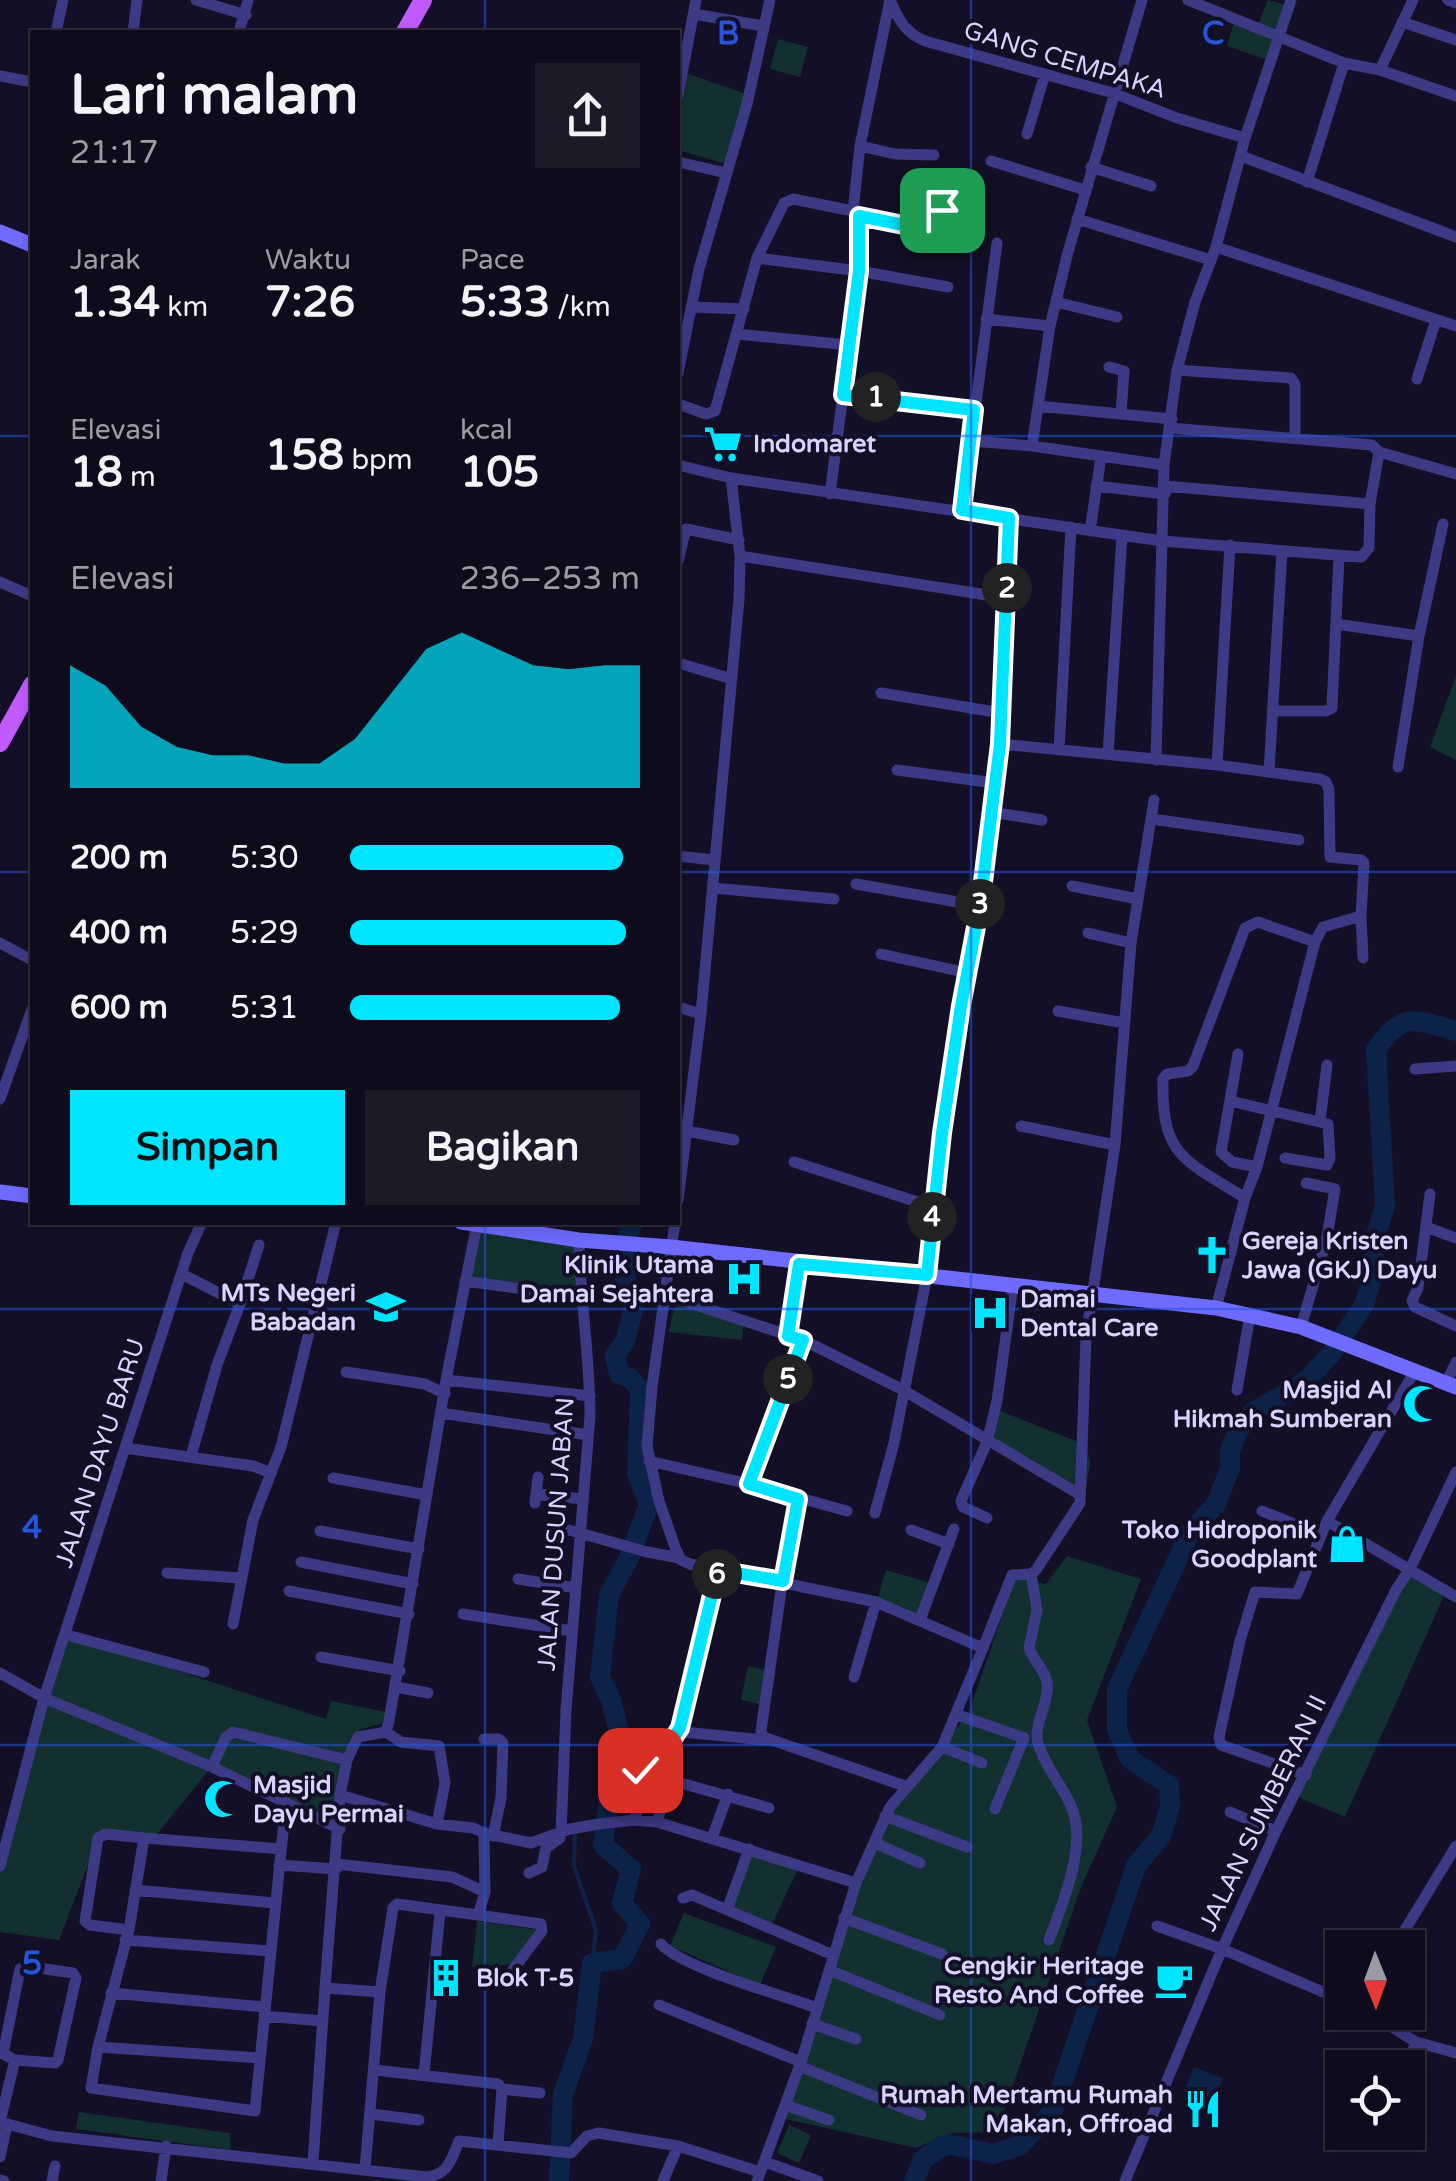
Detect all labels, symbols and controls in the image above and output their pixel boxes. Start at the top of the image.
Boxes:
text: B [717,15,739,53]
street label: GANG CEMPAKA [960,15,1170,105]
text: C [1202,15,1224,53]
text: Lari malam [70,63,358,129]
button: share [535,63,640,168]
text: 21:17 [70,134,159,172]
pin [900,168,985,253]
icon: arrive [915,183,970,238]
text: Jarak [70,243,141,277]
text: Waktu [265,243,351,277]
text: Pace [460,243,524,277]
text: 1.34 [70,277,160,328]
text: 7:26 [265,277,355,328]
text: 5:33 [460,277,550,328]
text: km [160,290,208,324]
text: /km [550,290,611,324]
pin: 1 [851,372,901,422]
text: 1 [867,380,885,414]
text: Elevasi [70,413,161,447]
text: kcal [460,413,513,447]
supermarket icon: Indomaret [702,423,744,465]
place label: Indomaret [753,429,876,459]
text: 158 [265,430,344,481]
text: bpm [344,443,412,477]
text: 18 [70,447,123,498]
text: 105 [460,447,539,498]
text: m [123,460,156,494]
text: Elevasi [70,560,174,598]
text: 236–253 m [460,560,640,598]
pin: 2 [982,563,1032,613]
text: 2 [998,571,1016,605]
text: 200 m [70,839,168,877]
text: 5:30 [230,839,299,877]
pin: 3 [955,879,1005,929]
text: 3 [971,887,989,921]
text: 400 m [70,914,168,952]
text: 5:29 [230,914,299,952]
text: 600 m [70,989,168,1027]
text: 5:31 [230,989,299,1027]
button: Simpan [70,1090,345,1205]
button: Bagikan [365,1090,640,1205]
pin: 4 [907,1192,957,1242]
text: 4 [923,1200,941,1234]
place label: Gereja Kristen Jawa (GKJ) Dayu [1241,1226,1438,1285]
church icon: Gereja Kristen Jawa (GKJ) Dayu [1191,1234,1233,1276]
place label: Klinik Utama Damai Sejahtera [520,1250,714,1309]
hospital icon: Klinik Utama Damai Sejahtera [723,1258,765,1300]
place label: MTs Negeri Babadan [220,1278,356,1337]
place label: Damai Dental Care [1020,1284,1158,1343]
school or university icon: MTs Negeri Babadan [365,1286,407,1328]
hospital icon: Damai Dental Care [969,1292,1011,1334]
street label: JALAN DAYU BARU [49,1335,151,1571]
pin: 5 [763,1354,813,1404]
text: 5 [779,1362,797,1396]
place label: Masjid Al Hikmah Sumberan [1173,1375,1392,1434]
mosque icon: Masjid Al Hikmah Sumberan [1401,1383,1443,1425]
street label: JALAN DUSUN JABAN [531,1396,581,1672]
text: 4 [22,1509,42,1547]
place label: Toko Hidroponik Goodplant [1121,1515,1317,1574]
shop icon: Toko Hidroponik Goodplant [1326,1523,1368,1565]
pin: 6 [692,1549,742,1599]
text: 6 [708,1557,726,1591]
street label: JALAN SUMBERAN II [1193,1690,1333,1936]
pin [598,1728,683,1813]
icon: check [613,1743,668,1798]
place label: Masjid Dayu Permai [253,1770,404,1829]
mosque icon: Masjid Dayu Permai [202,1778,244,1820]
north arrow [1325,1930,1425,2030]
map controls [1325,1930,1425,2150]
text: 5 [22,1945,42,1983]
place label: Cengkir Heritage Resto And Coffee [934,1951,1144,2010]
building icon: Blok T-5 [425,1957,467,1999]
cafe icon: Cengkir Heritage Resto And Coffee [1153,1959,1195,2001]
place label: Blok T-5 [476,1963,574,1993]
button: locate [1325,2050,1425,2150]
place label: Rumah Mertamu Rumah Makan, Offroad [880,2080,1173,2139]
restaurant icon: Rumah Mertamu Rumah Makan, Offroad [1182,2088,1224,2130]

